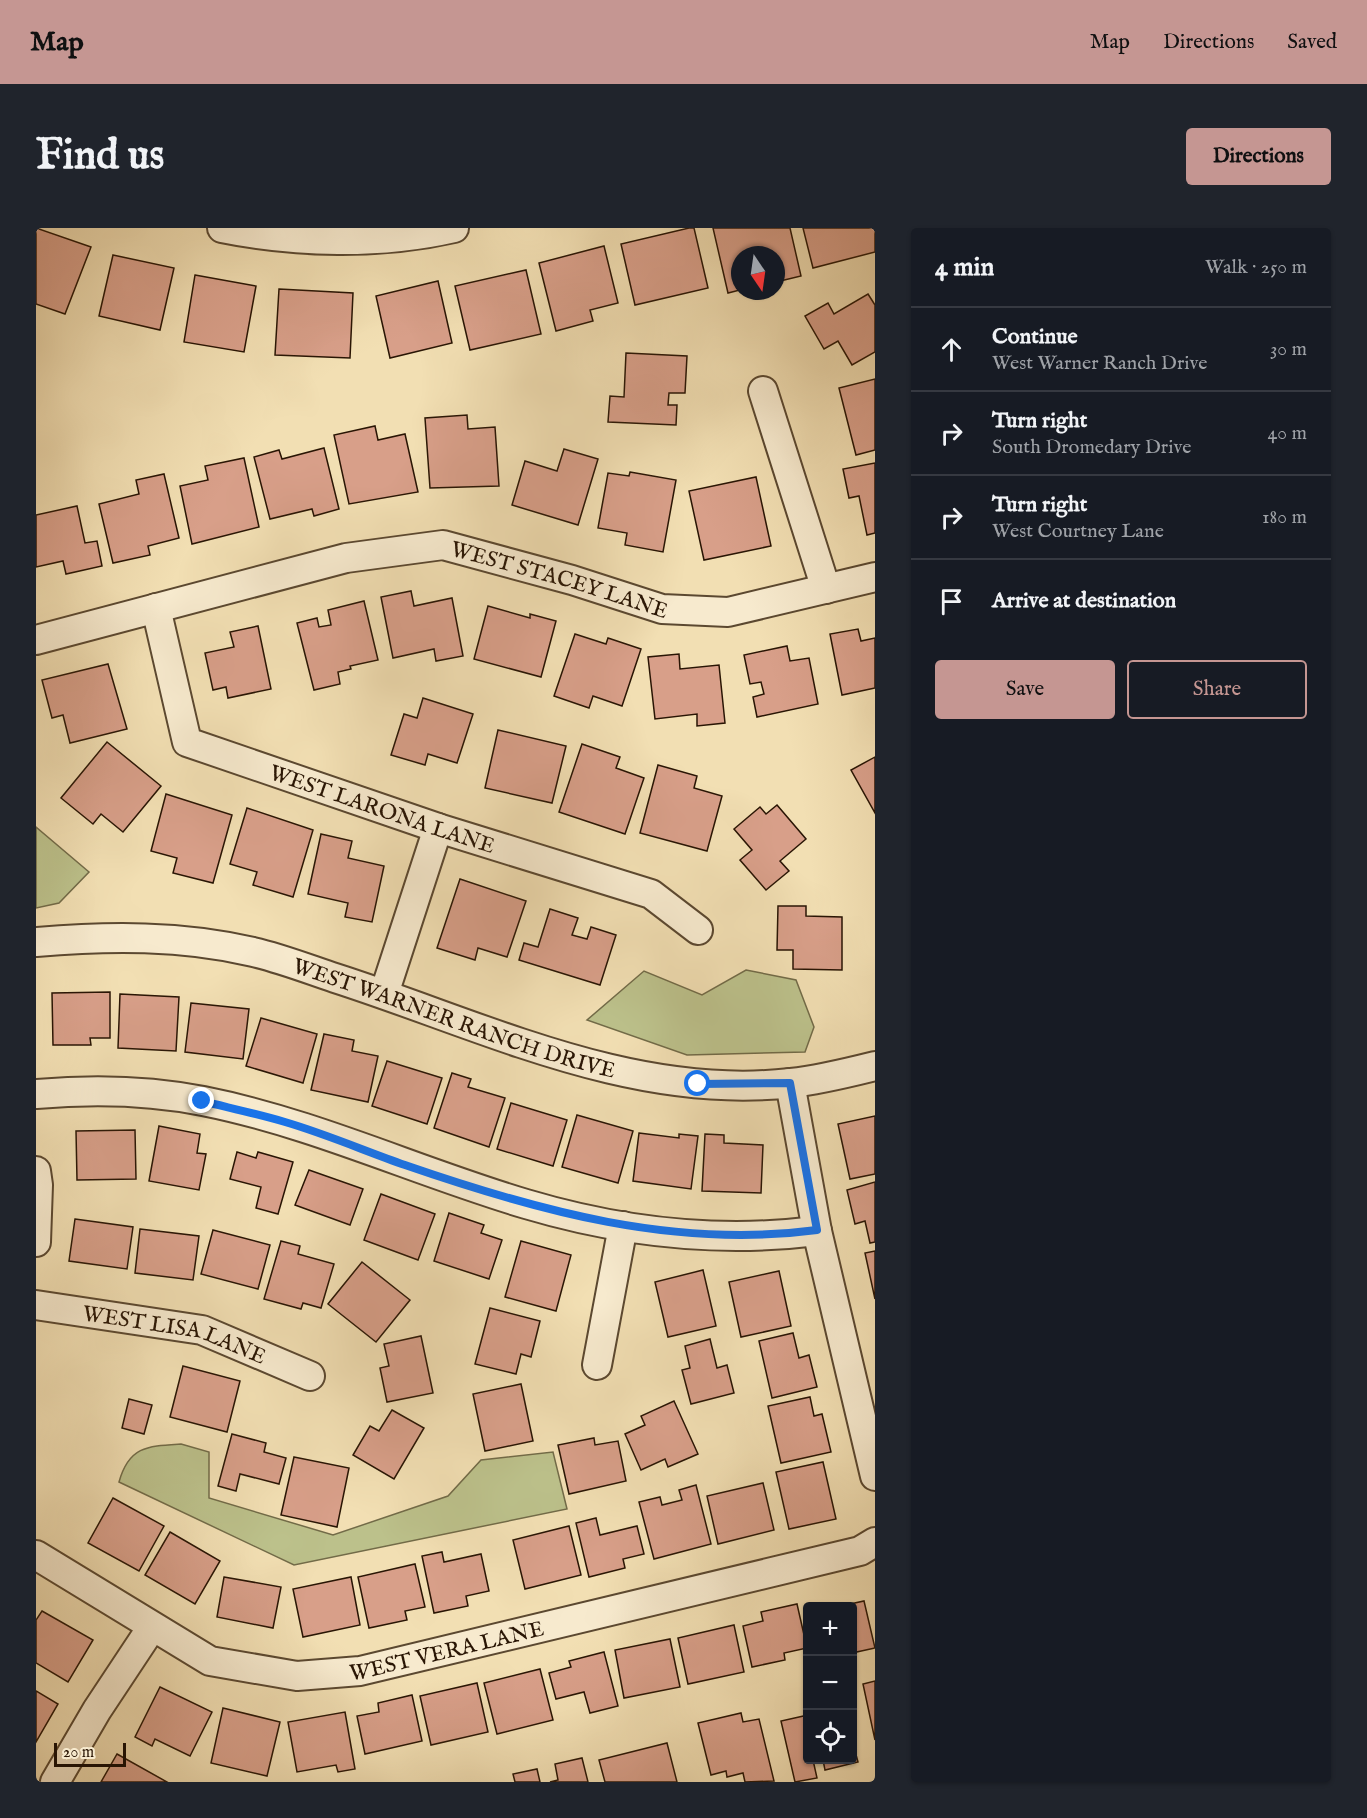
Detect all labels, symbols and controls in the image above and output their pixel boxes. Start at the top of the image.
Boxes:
text: Map [30,25,84,60]
text: Map [1090,29,1130,56]
text: Directions [1163,29,1254,56]
text: Saved [1287,29,1337,56]
button: Directions [1186,128,1331,185]
text: Find us [36,130,164,183]
north arrow [731,246,785,300]
text: 4 min [935,251,994,284]
text: Walk · 250 m [1205,255,1307,280]
text: Continue [992,323,1078,351]
icon: ahead [935,333,968,366]
text: 30 m [1270,337,1307,362]
text: West Warner Ranch Drive [992,351,1207,376]
text: Turn right [992,407,1087,435]
icon: right [935,417,968,450]
text: 40 m [1268,421,1307,446]
text: South Dromedary Drive [992,435,1191,460]
text: Turn right [992,491,1087,519]
icon: right [935,501,968,534]
text: 180 m [1262,505,1307,530]
text: West Courtney Lane [992,519,1164,544]
street label: WEST STACEY LANE [447,536,671,626]
icon: arrive [935,585,968,618]
text: Arrive at destination [992,587,1176,615]
button: Save [935,660,1115,719]
button: Share [1127,660,1307,719]
street label: WEST LARONA LANE [265,759,498,861]
street label: WEST WARNER RANCH DRIVE [289,952,618,1086]
route start [684,1070,710,1096]
route end [188,1087,214,1113]
street label: WEST LISA LANE [80,1300,270,1372]
map controls [803,1602,857,1764]
button: + [803,1602,857,1656]
street label: WEST VERA LANE [348,1615,547,1688]
button: − [803,1656,857,1710]
button: locate [803,1710,857,1764]
scale bar [54,1740,126,1768]
text: 20 m [63,1743,94,1763]

